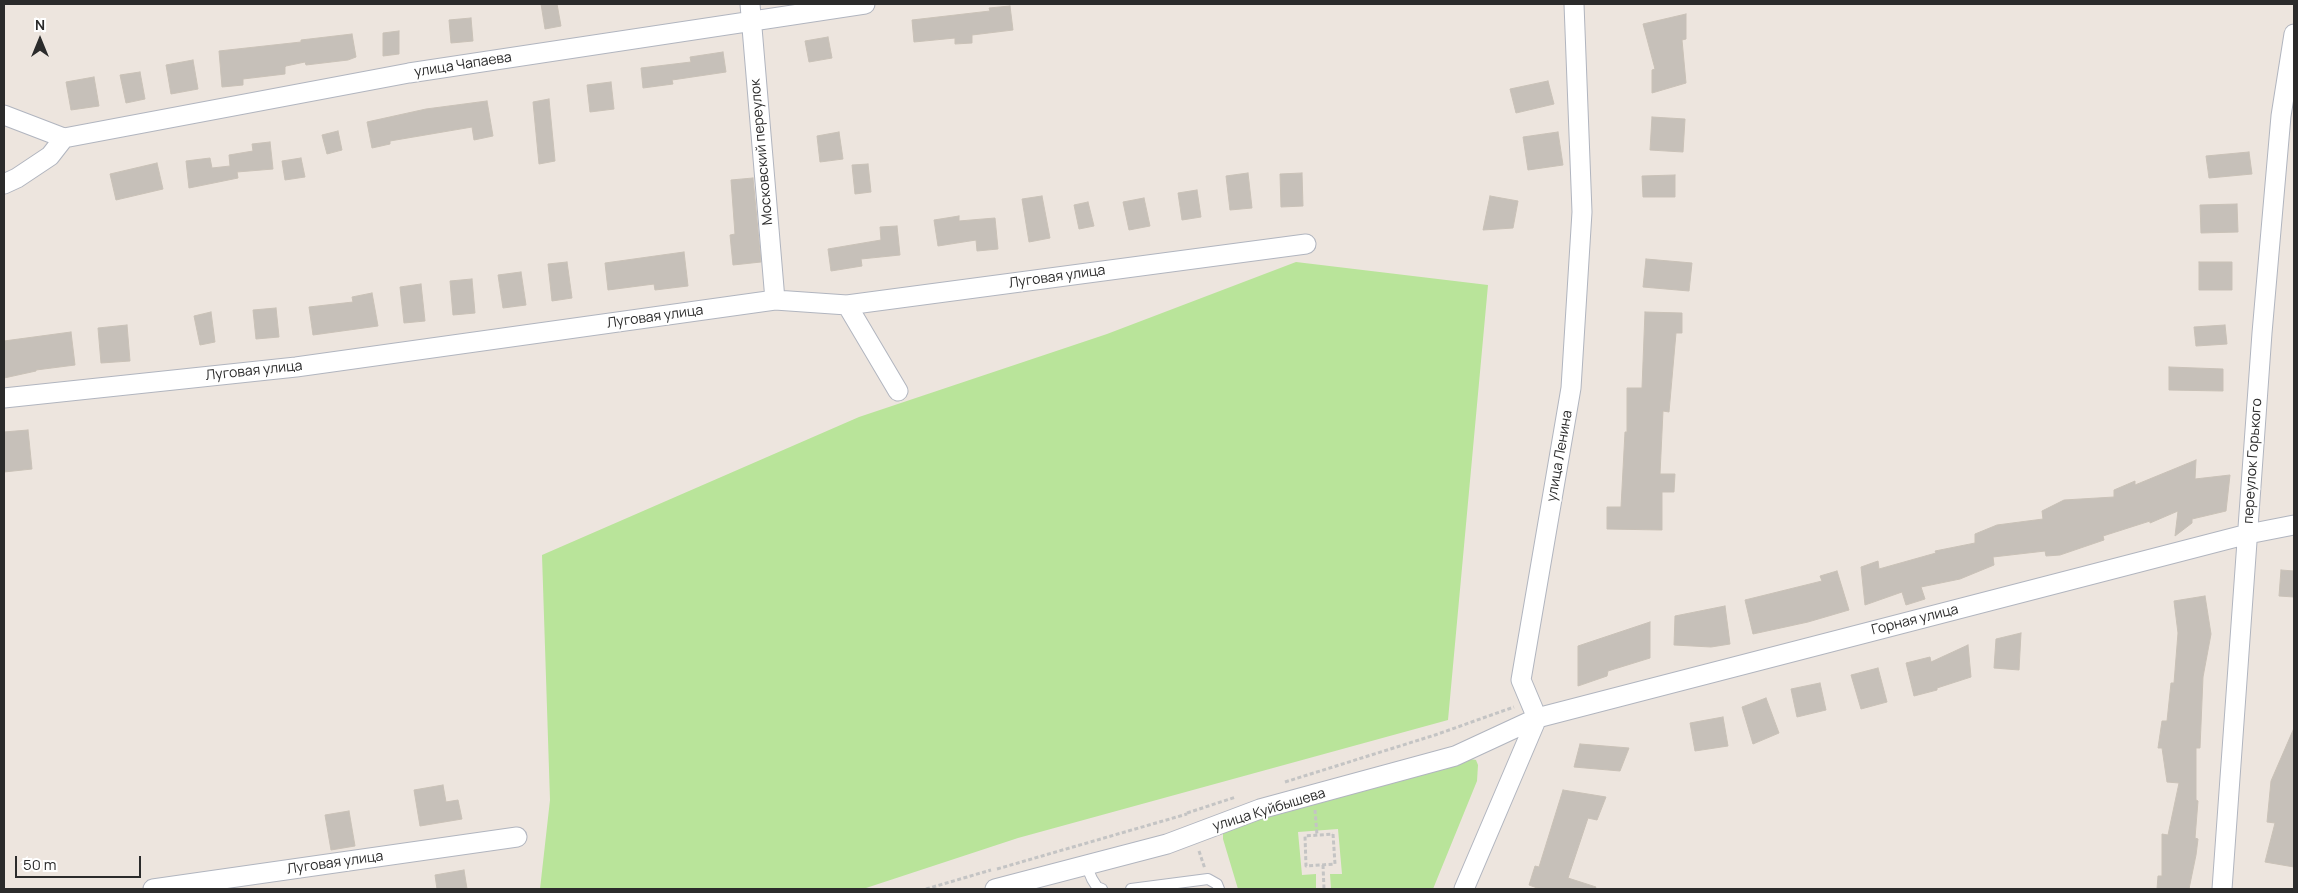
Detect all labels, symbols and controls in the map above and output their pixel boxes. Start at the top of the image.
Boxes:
north arrow [15,15,65,65]
text: N [35,15,45,34]
street label: улица Чапаева [413,49,513,81]
street label: Московский переулок [747,78,777,226]
street label: Луговая улица [1008,262,1106,292]
street label: Луговая улица [606,302,704,332]
street label: Луговая улица [205,358,303,384]
street label: переулок Горького [2240,398,2266,524]
street label: улица Ленина [1544,409,1576,503]
street label: Горная улица [1870,601,1960,639]
street label: улица Куйбышева [1211,785,1327,835]
scale bar [18,846,144,878]
street label: Луговая улица [286,848,384,878]
text: 50 m [23,854,57,875]

